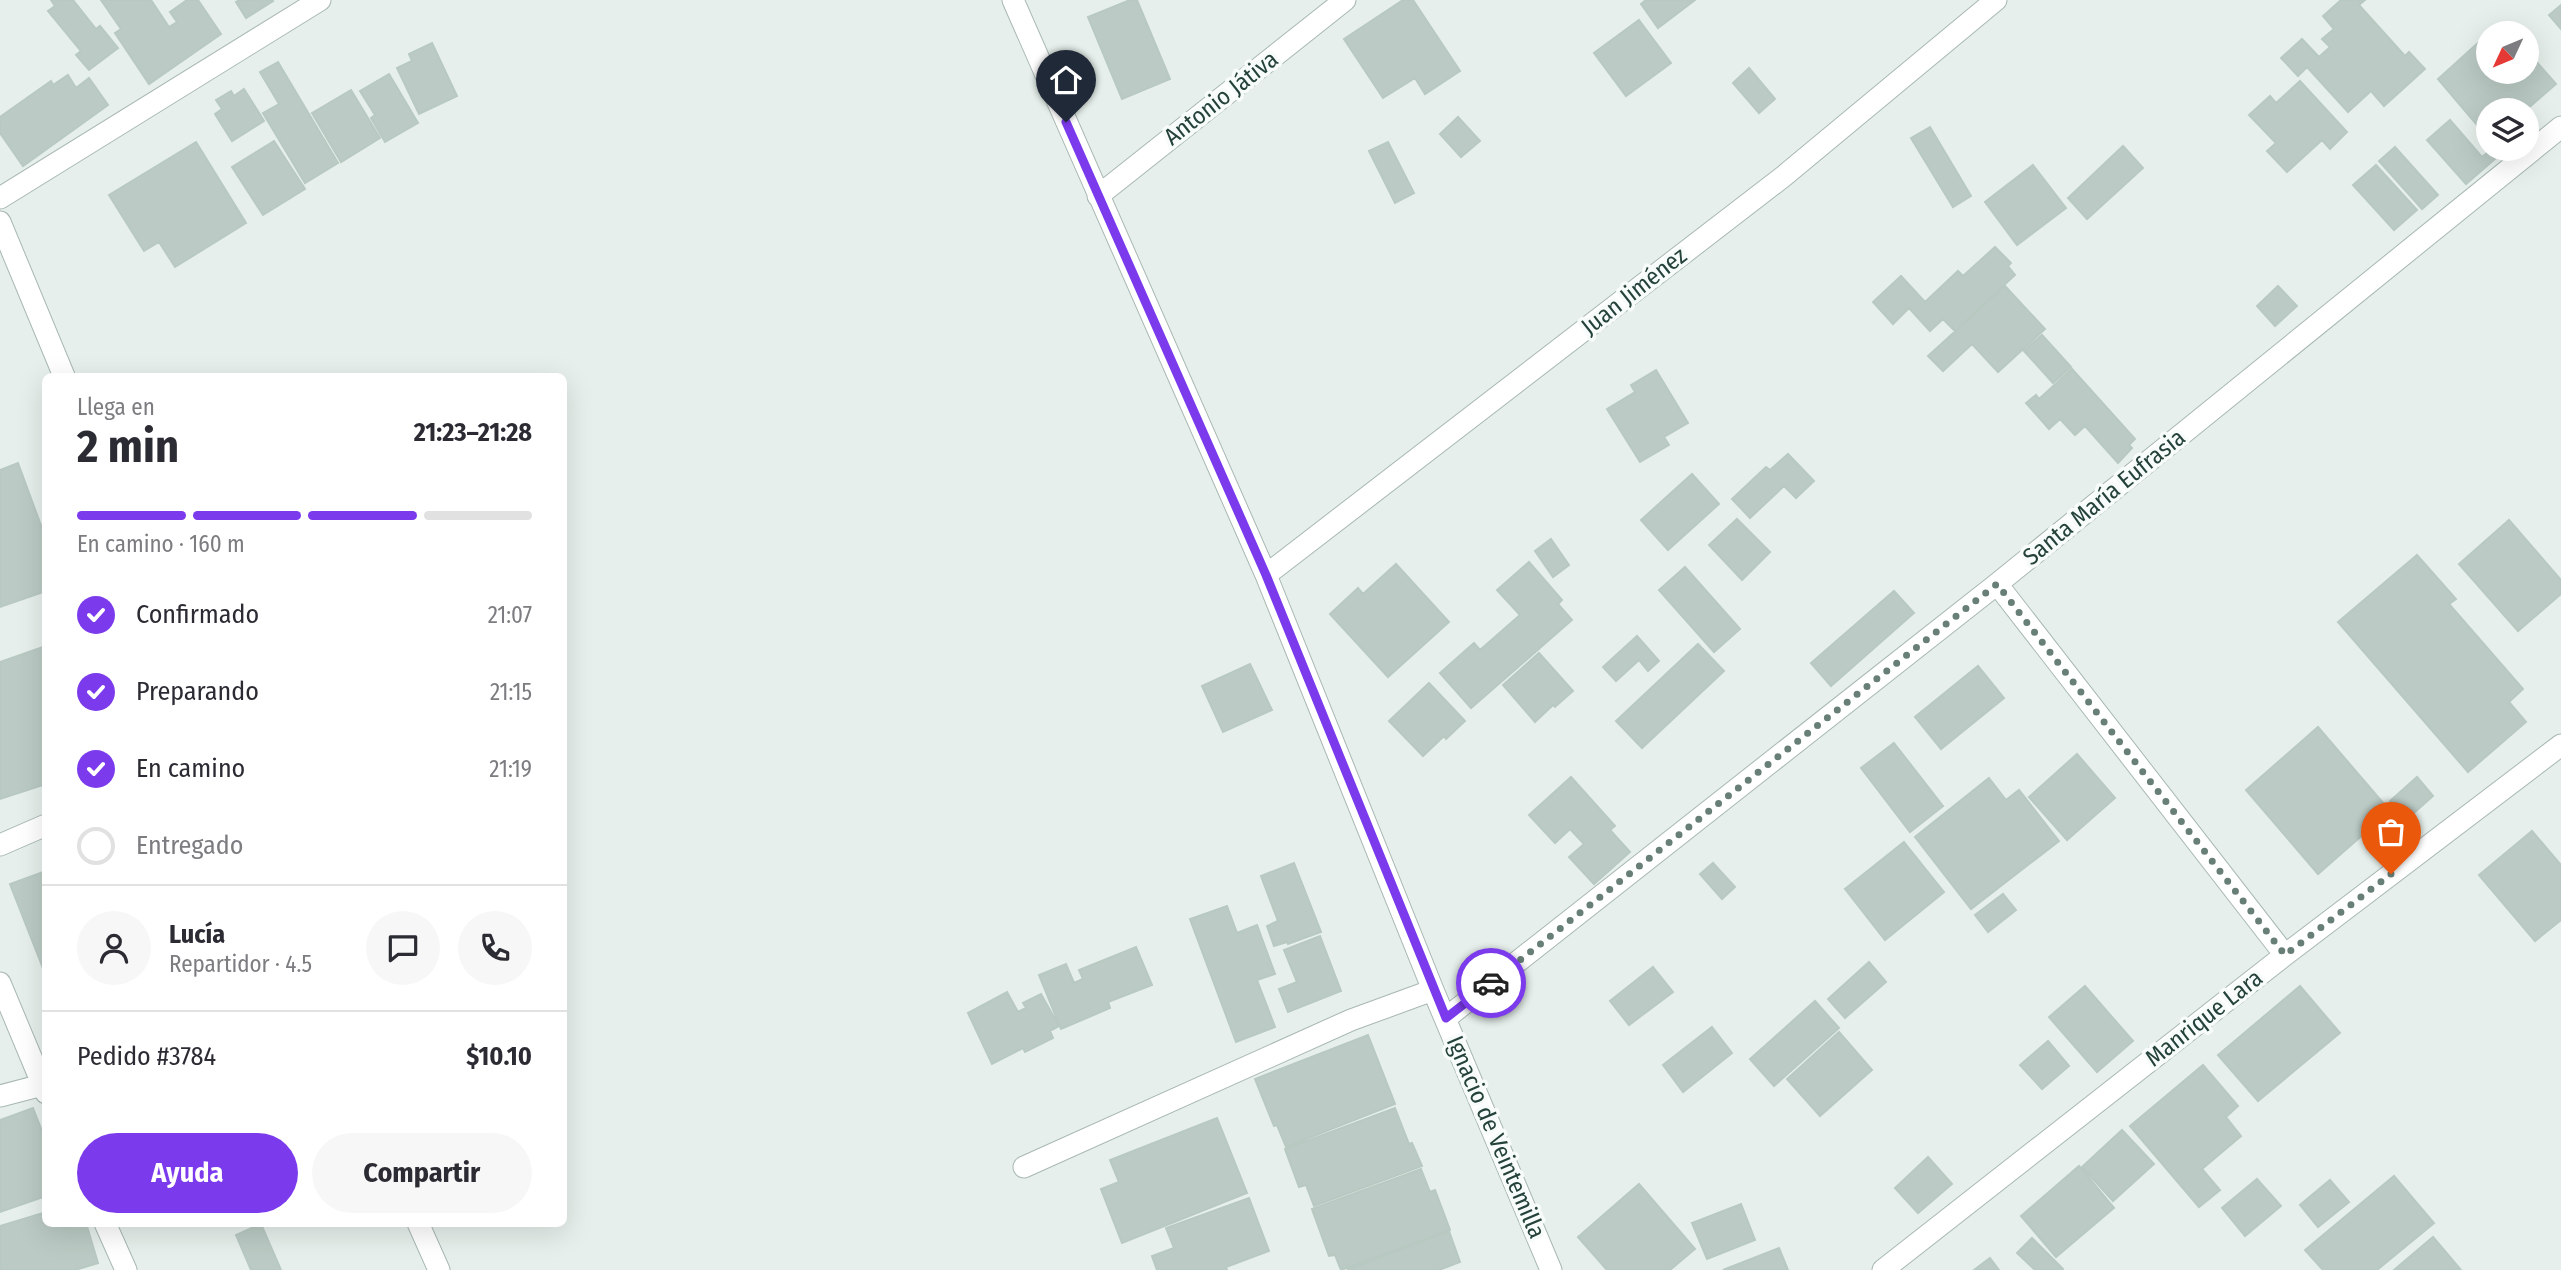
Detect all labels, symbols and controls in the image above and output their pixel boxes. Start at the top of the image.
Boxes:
north arrow [2476,21,2539,84]
map controls [2476,21,2539,161]
street label: Antonio Játiva [1159,45,1283,151]
pin [1036,50,1096,122]
icon: home [1047,61,1085,99]
button: layers [2476,98,2539,161]
street label: Juan Jiménez [1576,241,1692,341]
text: Llega en [77,393,155,421]
text: 21:23–21:28 [414,417,532,448]
text: 2 min [77,419,179,474]
street label: Santa María Eufrasia [2017,423,2191,571]
text: En camino · 160 m [77,530,245,558]
icon: check [77,596,115,634]
text: Confirmado [136,599,259,630]
text: 21:07 [488,601,532,629]
icon: check [77,673,115,711]
text: Preparando [136,676,259,707]
text: 21:15 [490,678,532,706]
icon: check [77,750,115,788]
text: En camino [136,753,245,784]
text: 21:19 [489,755,532,783]
pin [2361,802,2421,874]
icon: bag [2372,813,2410,851]
text: Entregado [136,830,243,861]
button: person [77,911,151,985]
button: chat [366,911,440,985]
button: phone [458,911,532,985]
text: Lucía [169,919,225,950]
courier [1456,948,1526,1018]
text: Repartidor · 4.5 [169,950,312,978]
icon: car [1472,964,1510,1002]
street label: Manrique Lara [2140,964,2268,1072]
street label: Ignacio de Veintemilla [1441,1032,1551,1242]
text: Pedido #3784 [77,1041,216,1072]
text: $10.10 [466,1041,532,1072]
button: Ayuda [77,1133,298,1213]
button: Compartir [312,1133,532,1213]

